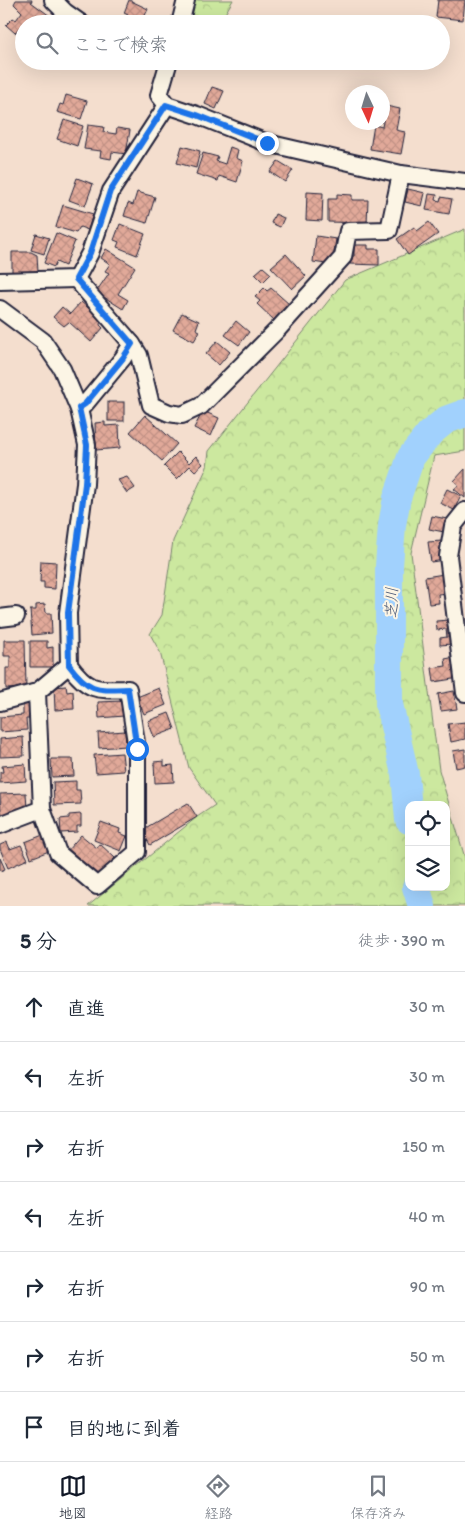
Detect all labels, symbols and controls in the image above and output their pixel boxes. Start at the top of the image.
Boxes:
search box [15,15,450,70]
icon: search [33,29,61,57]
text: ここで検索 [73,33,168,56]
north arrow [345,85,390,130]
route end [256,132,279,155]
water label: 芝川 [382,587,401,619]
route start [126,738,149,761]
map controls [405,801,450,891]
button: locate [405,801,450,846]
button: layers [405,846,450,891]
text: 5 分 [20,928,57,953]
text: 徒歩 · 390 m [358,931,445,950]
icon: ahead [20,993,48,1021]
text: 直進 [67,997,105,1020]
text: 30 m [409,997,445,1016]
icon: left [20,1063,48,1091]
text: 左折 [67,1067,105,1090]
text: 30 m [409,1067,445,1086]
icon: right [20,1133,48,1161]
text: 右折 [67,1137,105,1160]
text: 150 m [402,1137,445,1156]
icon: left [20,1203,48,1231]
text: 左折 [67,1207,105,1230]
text: 40 m [408,1207,445,1226]
icon: right [20,1273,48,1301]
text: 右折 [67,1277,105,1300]
text: 90 m [410,1277,445,1296]
icon: right [20,1343,48,1371]
text: 右折 [67,1347,105,1370]
text: 50 m [410,1347,445,1366]
icon: arrive [20,1413,48,1441]
text: 目的地に到着 [67,1417,181,1440]
tab: 地図 [59,1472,87,1522]
tab: 経路 [204,1472,232,1522]
tab: 保存済み [350,1472,406,1522]

